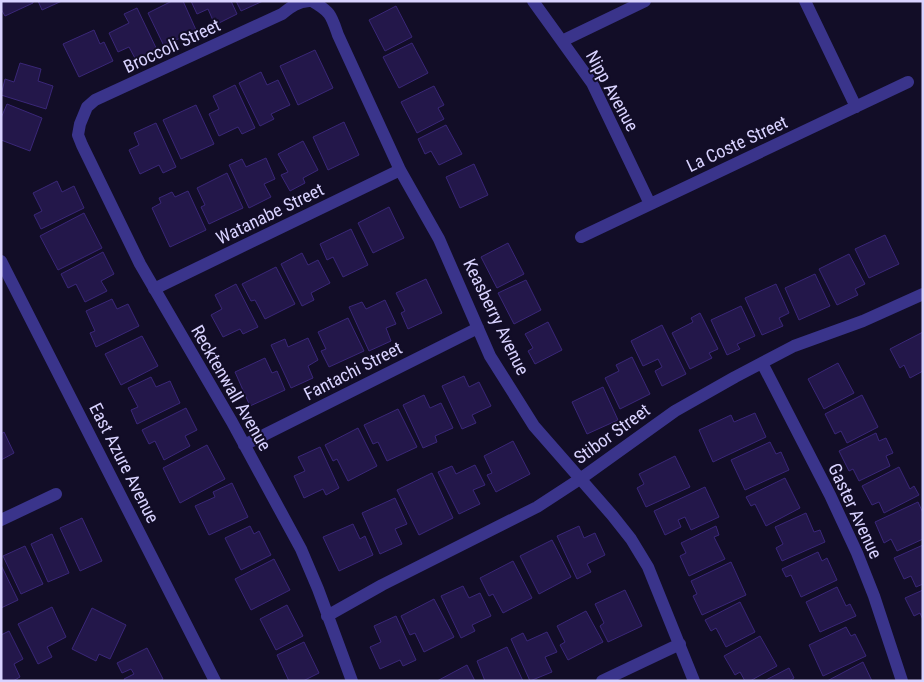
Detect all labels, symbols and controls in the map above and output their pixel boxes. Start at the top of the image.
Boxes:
street label: Broccoli Street [120,14,224,77]
street label: Nipp Avenue [582,47,643,135]
street label: La Coste Street [683,111,791,176]
street label: Watanabe Street [213,178,327,249]
street label: Keasberry Avenue [459,255,534,378]
street label: Recktenwall Avenue [187,321,276,454]
street label: Fantachi Street [300,337,405,404]
street label: East Azure Avenue [85,399,164,526]
street label: Stibor Street [570,399,654,468]
street label: Gaster Avenue [824,460,887,562]

